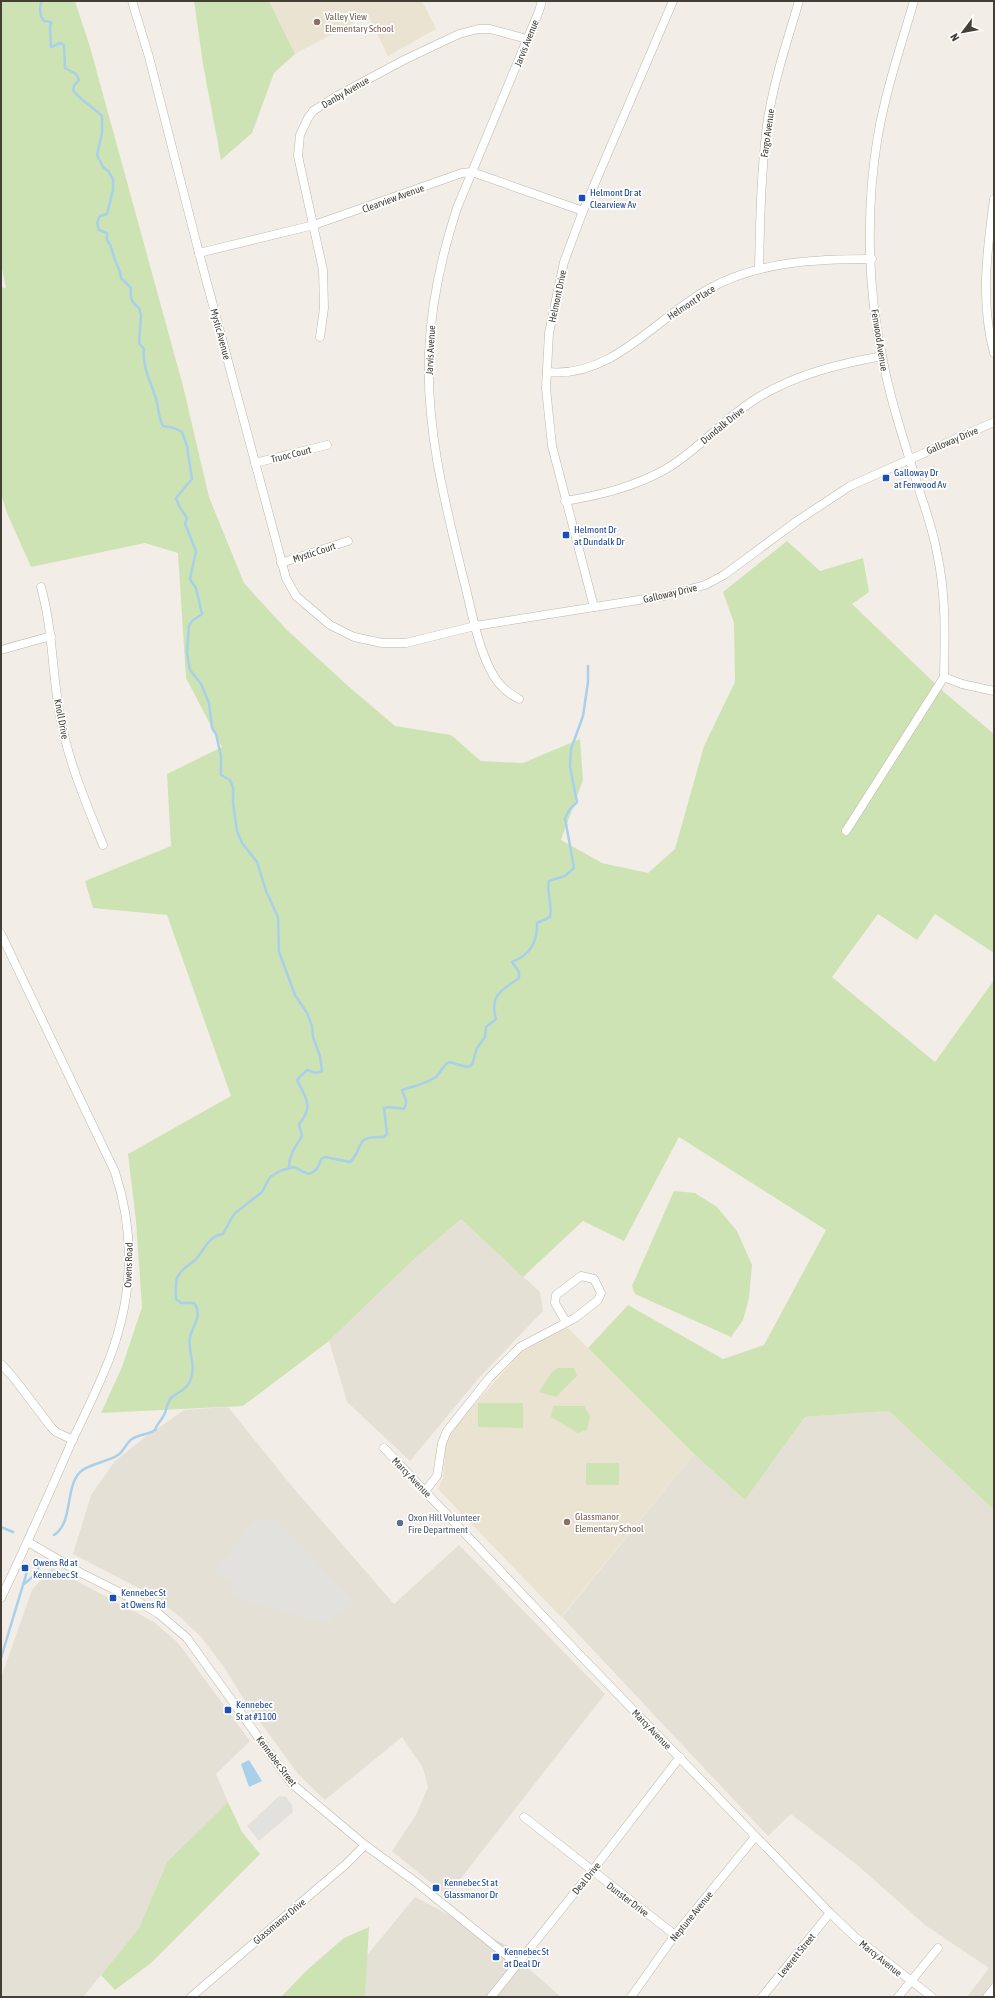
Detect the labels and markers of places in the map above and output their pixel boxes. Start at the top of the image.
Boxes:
place label: Valley View Elementary School [325,11,394,34]
marker: Valley View Elementary School [312,17,322,27]
place label: Helmont Dr at Clearview Av [590,187,642,210]
marker: Helmont Dr at Clearview Av [577,193,587,203]
place label: Galloway Dr at Fenwood Av [894,467,947,490]
marker: Galloway Dr at Fenwood Av [881,473,891,483]
place label: Helmont Dr at Dundalk Dr [574,524,626,547]
marker: Helmont Dr at Dundalk Dr [561,530,571,540]
place label: Glassmanor Elementary School [575,1511,644,1534]
place label: Oxon Hill Volunteer Fire Department [408,1512,481,1535]
marker: Glassmanor Elementary School [562,1517,572,1527]
marker: Oxon Hill Volunteer Fire Department [395,1518,405,1528]
place label: Owens Rd at Kennebec St [33,1557,78,1580]
marker: Owens Rd at Kennebec St [20,1563,30,1573]
place label: Kennebec St at Owens Rd [121,1587,166,1610]
marker: Kennebec St at Owens Rd [108,1593,118,1603]
place label: Kennebec St at #1100 [236,1699,277,1722]
marker: Kennebec St at #1100 [223,1705,233,1715]
place label: Kennebec St at Glassmanor Dr [444,1877,499,1900]
marker: Kennebec St at Glassmanor Dr [431,1883,441,1893]
place label: Kennebec St at Deal Dr [504,1946,549,1969]
marker: Kennebec St at Deal Dr [491,1952,501,1962]

